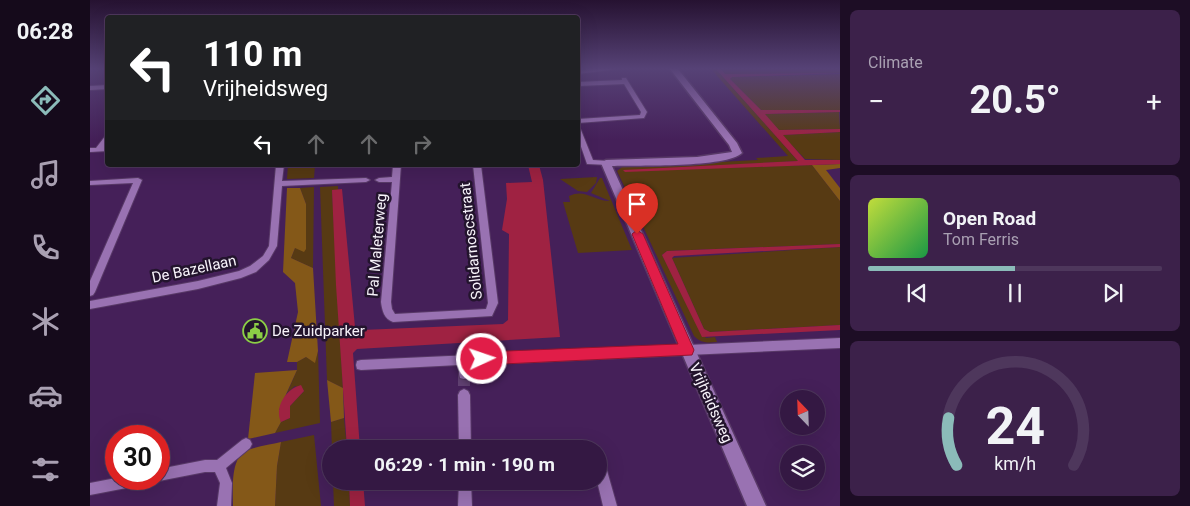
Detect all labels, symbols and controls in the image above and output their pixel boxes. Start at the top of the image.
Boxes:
text: 06:28 [17,19,73,44]
text: 110 m [203,34,302,75]
icon: left [120,35,185,100]
text: Climate [868,53,923,72]
text: Vrijheidsweg [203,76,328,101]
text: 20.5° [969,78,1061,122]
icon: directions [28,83,63,118]
text: − [868,85,884,118]
text: + [1146,85,1162,118]
icon: left [249,130,277,158]
icon: ahead [302,130,330,158]
icon: ahead [355,130,383,158]
icon: right [408,130,436,158]
icon: music [28,157,63,192]
street label: Solidarnoscstraat [456,182,486,300]
pin [616,183,658,234]
icon: arrive [623,190,651,218]
street label: Pal Maleterweg [364,193,390,297]
text: Open Road [943,207,1036,230]
icon: phone [28,230,63,265]
text: Tom Ferris [943,230,1019,249]
street label: De Bazellaan [150,251,238,287]
icon: previous [903,279,931,307]
icon: pause [1001,279,1029,307]
icon: next [1099,279,1127,307]
icon: climate [28,304,63,339]
public building icon: De Zuidparker [242,318,268,344]
place label: De Zuidparker [272,322,365,340]
position arrow [455,332,507,384]
street label: Vrijheidsweg [685,360,737,446]
icon: car [28,378,63,413]
north arrow [780,390,825,435]
map controls [780,390,825,490]
text: 24 [985,396,1045,457]
speed limit sign: 30 [105,425,170,490]
button: layers [780,445,825,490]
icon: filters [28,452,63,487]
text: 06:29 · 1 min · 190 m [374,453,555,476]
text: km/h [994,453,1036,474]

